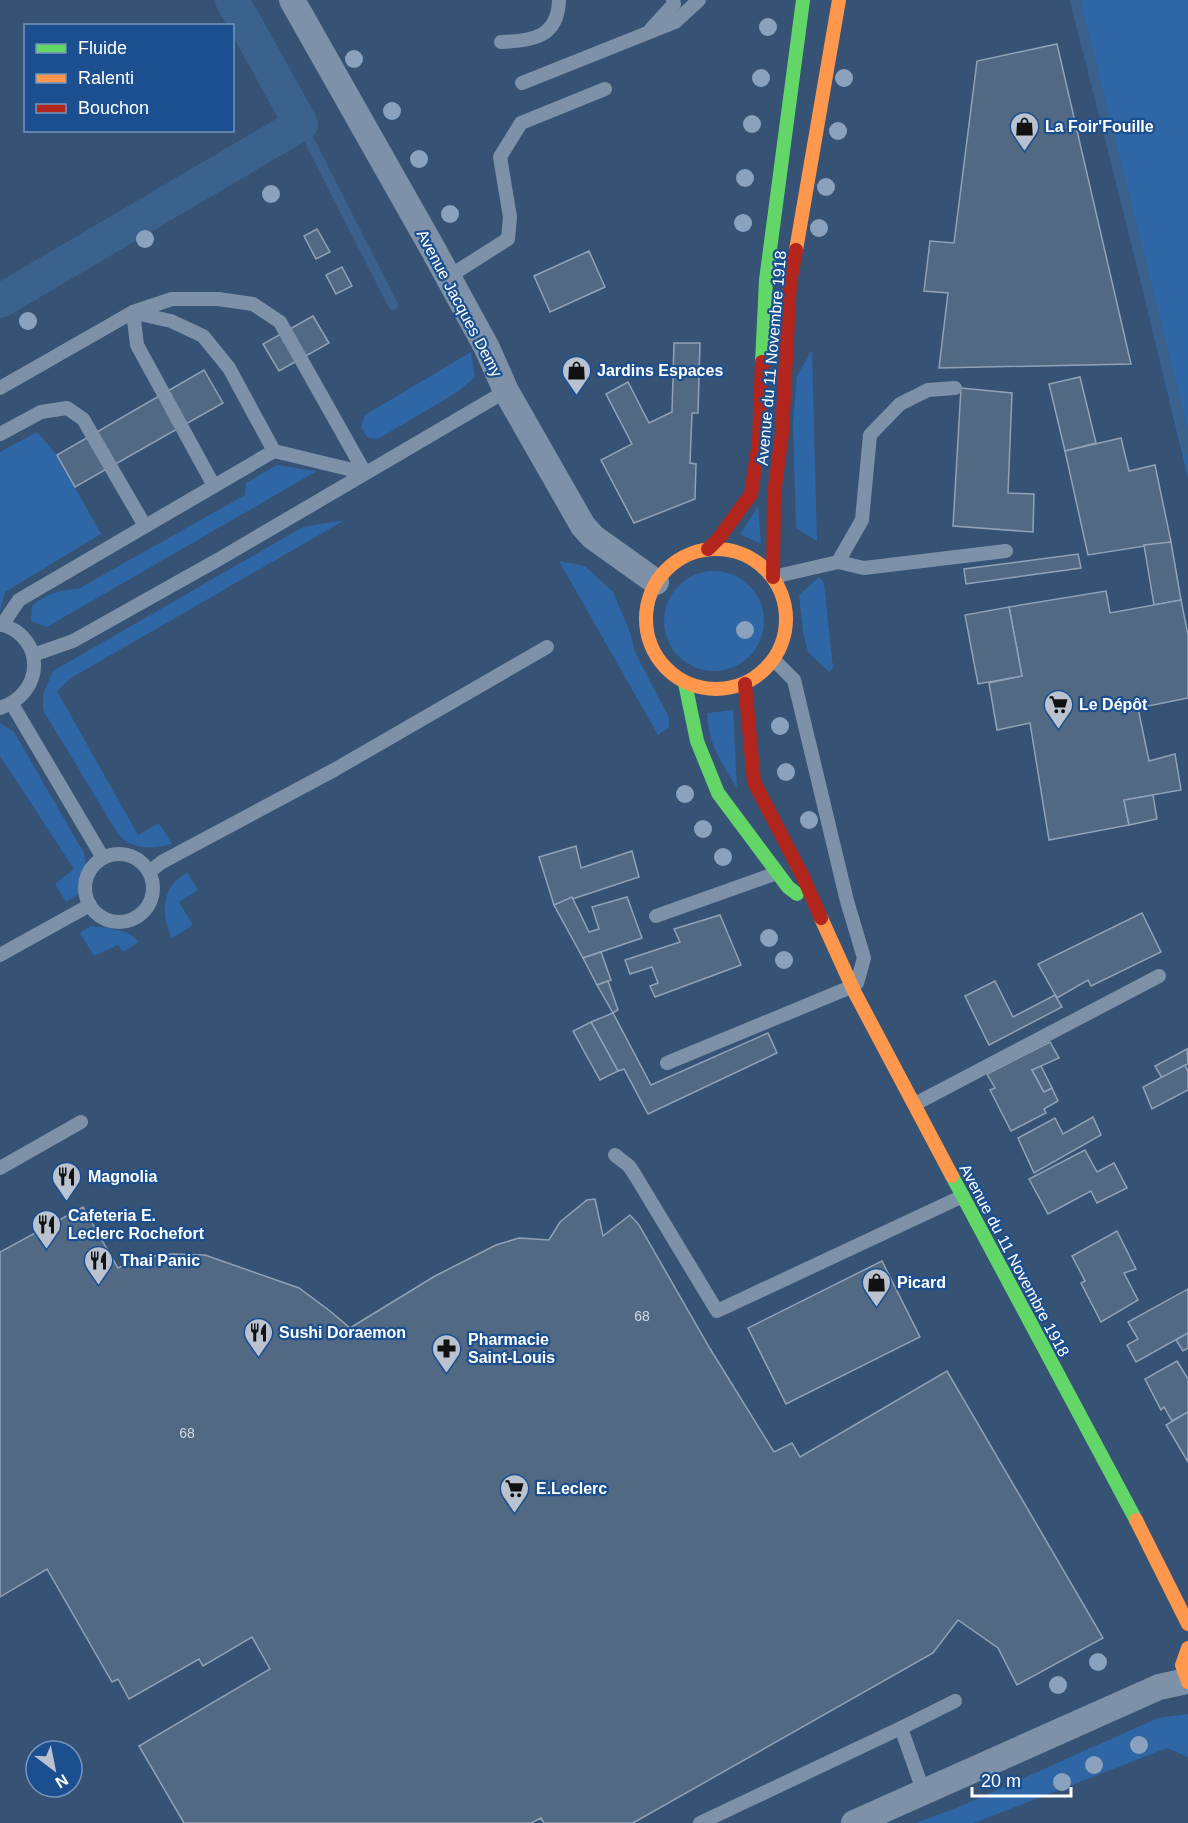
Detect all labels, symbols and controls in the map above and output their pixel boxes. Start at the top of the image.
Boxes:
legend [24,24,234,132]
text: Fluide [78,38,127,58]
text: Ralenti [78,68,134,88]
text: Bouchon [78,98,149,118]
shop icon: La Foir'Fouille [1008,110,1040,152]
place label: La Foir'Fouille [1045,118,1154,135]
street label: Avenue Jacques Demy [413,227,506,380]
street label: Avenue du 11 Novembre 1918 [754,250,789,466]
shop icon: Jardins Espaces [560,354,592,396]
place label: Jardins Espaces [597,362,723,379]
supermarket icon: Le Dépôt [1042,688,1074,730]
place label: Le Dépôt [1079,696,1148,713]
restaurant icon: Magnolia [51,1160,83,1202]
street label: Avenue du 11 Novembre 1918 [956,1161,1073,1359]
place label: Magnolia [88,1168,157,1185]
place label: Cafeteria E. Leclerc Rochefort [68,1207,205,1242]
restaurant icon: Cafeteria E. Leclerc Rochefort [31,1208,63,1250]
restaurant icon: Thai Panic [83,1244,115,1286]
place label: Thai Panic [120,1252,200,1269]
shop icon: Picard [860,1266,892,1308]
place label: Picard [897,1274,946,1291]
house number: 68 [634,1308,650,1324]
restaurant icon: Sushi Doraemon [242,1316,274,1358]
place label: Sushi Doraemon [279,1324,406,1341]
place label: Pharmacie Saint-Louis [468,1331,555,1366]
pharmacy icon: Pharmacie Saint-Louis [431,1332,463,1374]
house number: 68 [179,1425,195,1441]
supermarket icon: E.Leclerc [499,1472,531,1514]
place label: E.Leclerc [536,1480,607,1497]
north arrow [24,1739,84,1799]
scale bar [972,1760,1071,1798]
text: N [52,1771,71,1792]
text: 20 m [981,1771,1021,1791]

